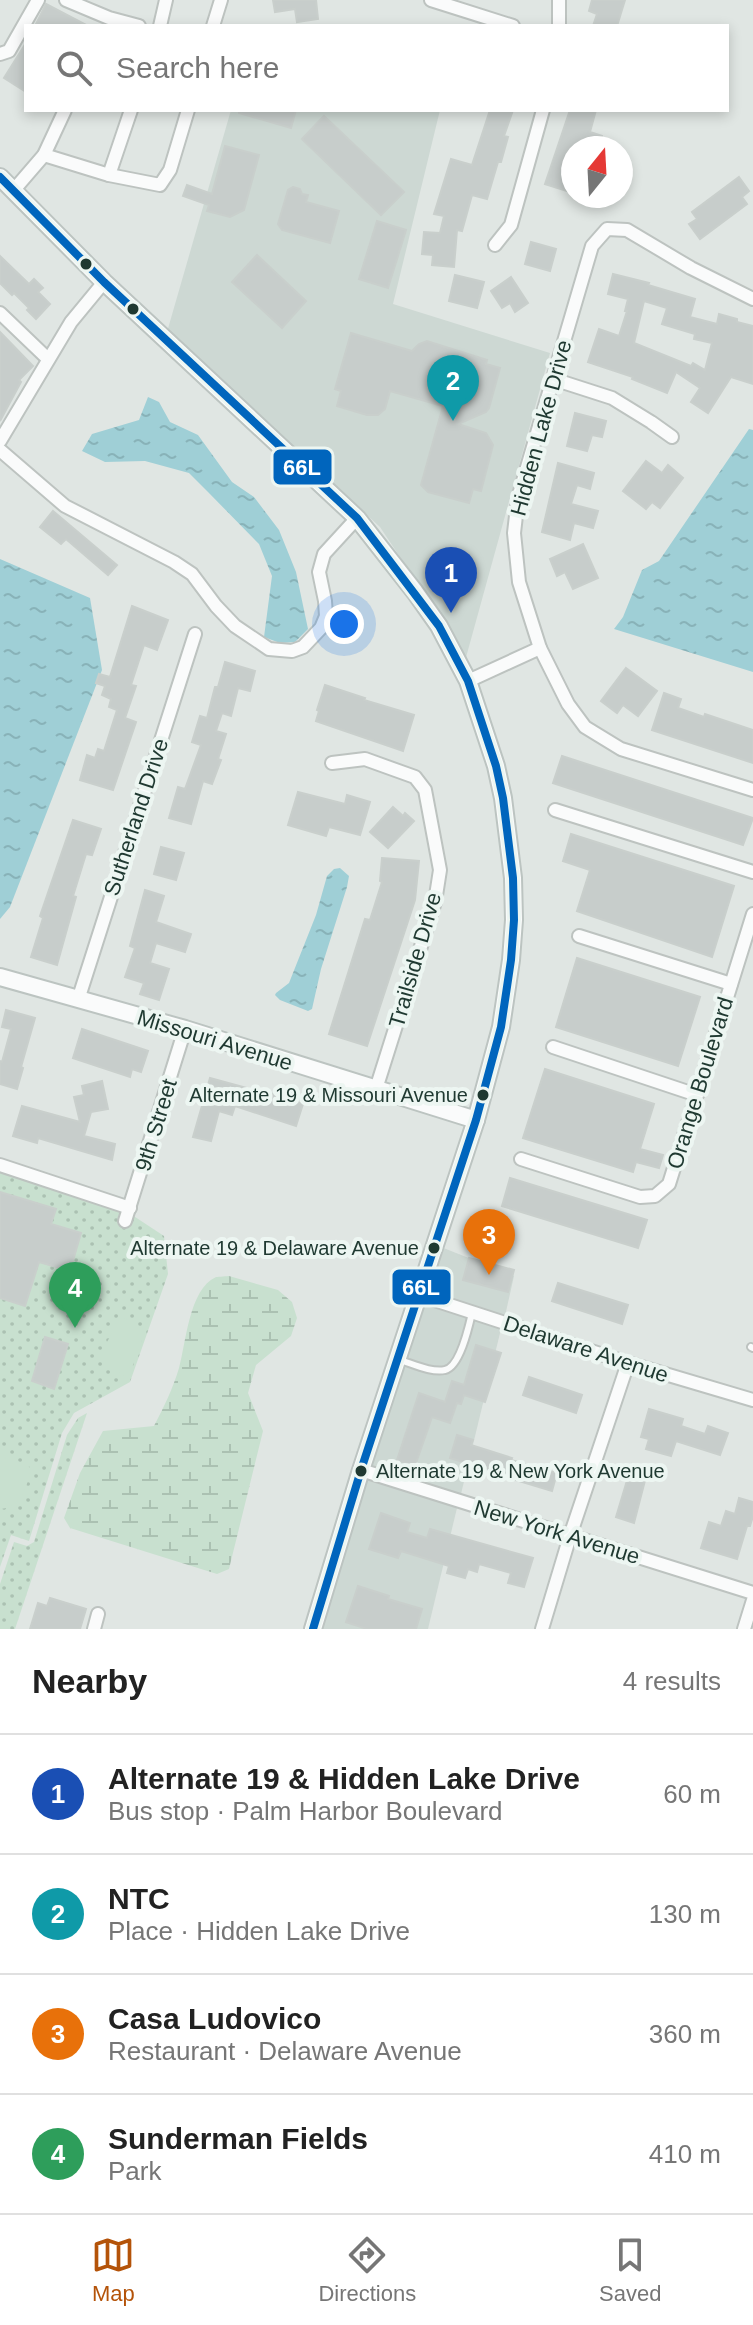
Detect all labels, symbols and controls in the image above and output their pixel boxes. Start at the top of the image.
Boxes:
search box [24,24,729,112]
icon: search [52,46,96,90]
text: Search here [116,51,279,84]
north arrow [561,136,633,208]
unlabelled marker [78,256,94,272]
unlabelled marker [125,301,141,317]
street label: Hidden Lake Drive [506,337,576,519]
pin: 2 [427,355,479,421]
line badge: 66L [272,448,333,486]
text: 66L [283,455,321,480]
pin: 1 [425,547,477,613]
your location [324,604,364,644]
street label: Sutherland Drive [99,735,173,899]
street label: Trailside Drive [384,889,446,1031]
street label: Orange Boulevard [662,994,738,1172]
street label: Missouri Avenue [134,1005,296,1075]
street label: 9th Street [130,1076,182,1174]
place label: Alternate 19 & Missouri Avenue [189,1084,468,1106]
marker: Alternate 19 & Missouri Avenue [475,1087,491,1103]
pin: 3 [463,1209,515,1275]
place label: Alternate 19 & Delaware Avenue [130,1237,419,1259]
marker: Alternate 19 & Delaware Avenue [426,1240,442,1256]
pin: 4 [49,1262,101,1328]
line badge: 66L [391,1268,452,1306]
text: 66L [402,1275,440,1300]
street label: Delaware Avenue [500,1311,672,1387]
place label: Alternate 19 & New York Avenue [376,1460,665,1482]
marker: Alternate 19 & New York Avenue [353,1463,369,1479]
street label: New York Avenue [471,1495,643,1569]
text: Nearby [32,1662,147,1700]
text: 4 results [623,1666,721,1696]
text: Alternate 19 & Hidden Lake Drive [108,1762,580,1795]
text: 1 [51,1779,65,1809]
text: 60 m [663,1779,721,1809]
text: Bus stop · Palm Harbor Boulevard [108,1796,503,1826]
text: NTC [108,1882,170,1915]
text: 2 [51,1899,65,1929]
text: 130 m [649,1899,721,1929]
text: Place · Hidden Lake Drive [108,1916,410,1946]
text: Casa Ludovico [108,2002,321,2035]
text: 3 [51,2019,65,2049]
text: 360 m [649,2019,721,2049]
text: Restaurant · Delaware Avenue [108,2036,462,2066]
text: Sunderman Fields [108,2122,368,2155]
text: 4 [51,2139,65,2169]
text: 410 m [649,2139,721,2169]
text: Park [108,2156,161,2186]
tab: Map [91,2233,135,2307]
tab: Directions [318,2233,416,2307]
tab: Saved [599,2233,662,2307]

